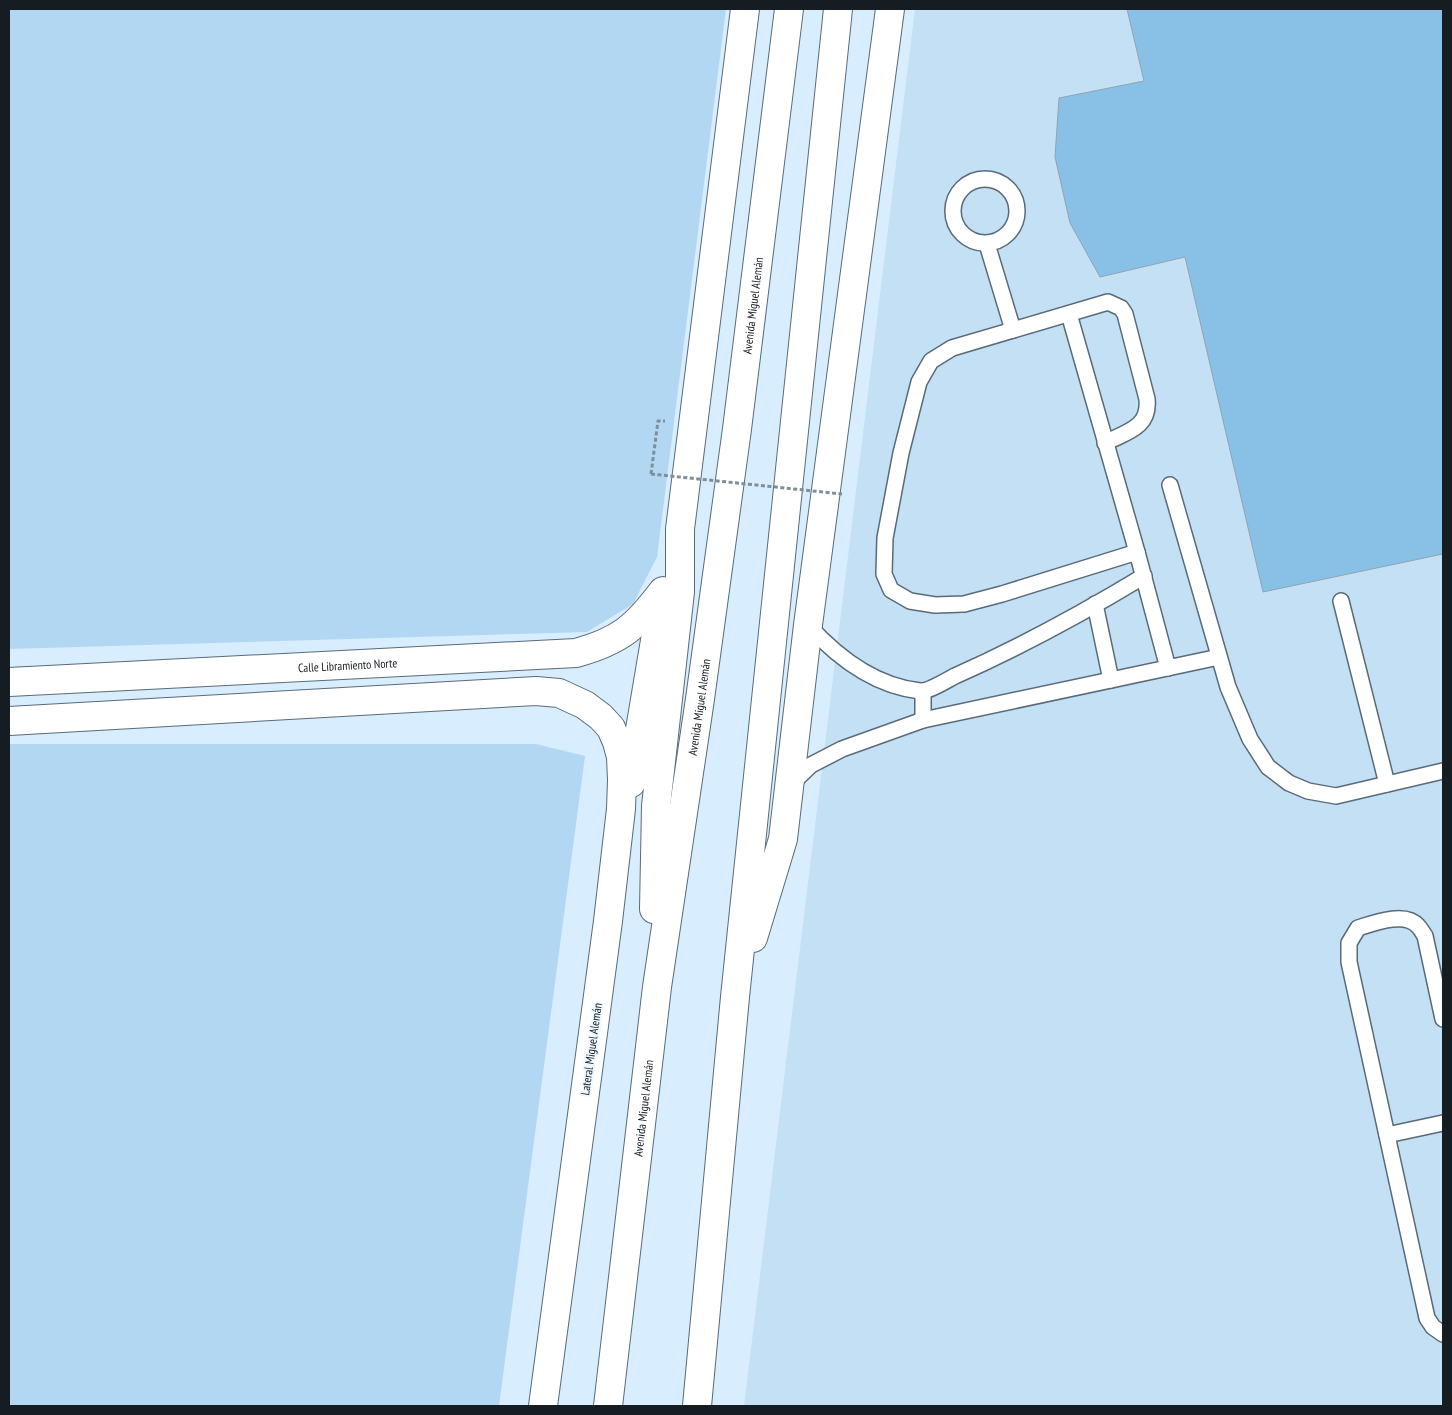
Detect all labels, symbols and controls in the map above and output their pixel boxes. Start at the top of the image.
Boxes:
street label: Avenida Miguel Alemán [739,256,766,355]
street label: Calle Libramiento Norte [298,655,398,675]
street label: Avenida Miguel Alemán [684,658,713,756]
street label: Lateral Miguel Alemán [577,1002,605,1096]
street label: Avenida Miguel Alemán [630,1059,656,1157]

